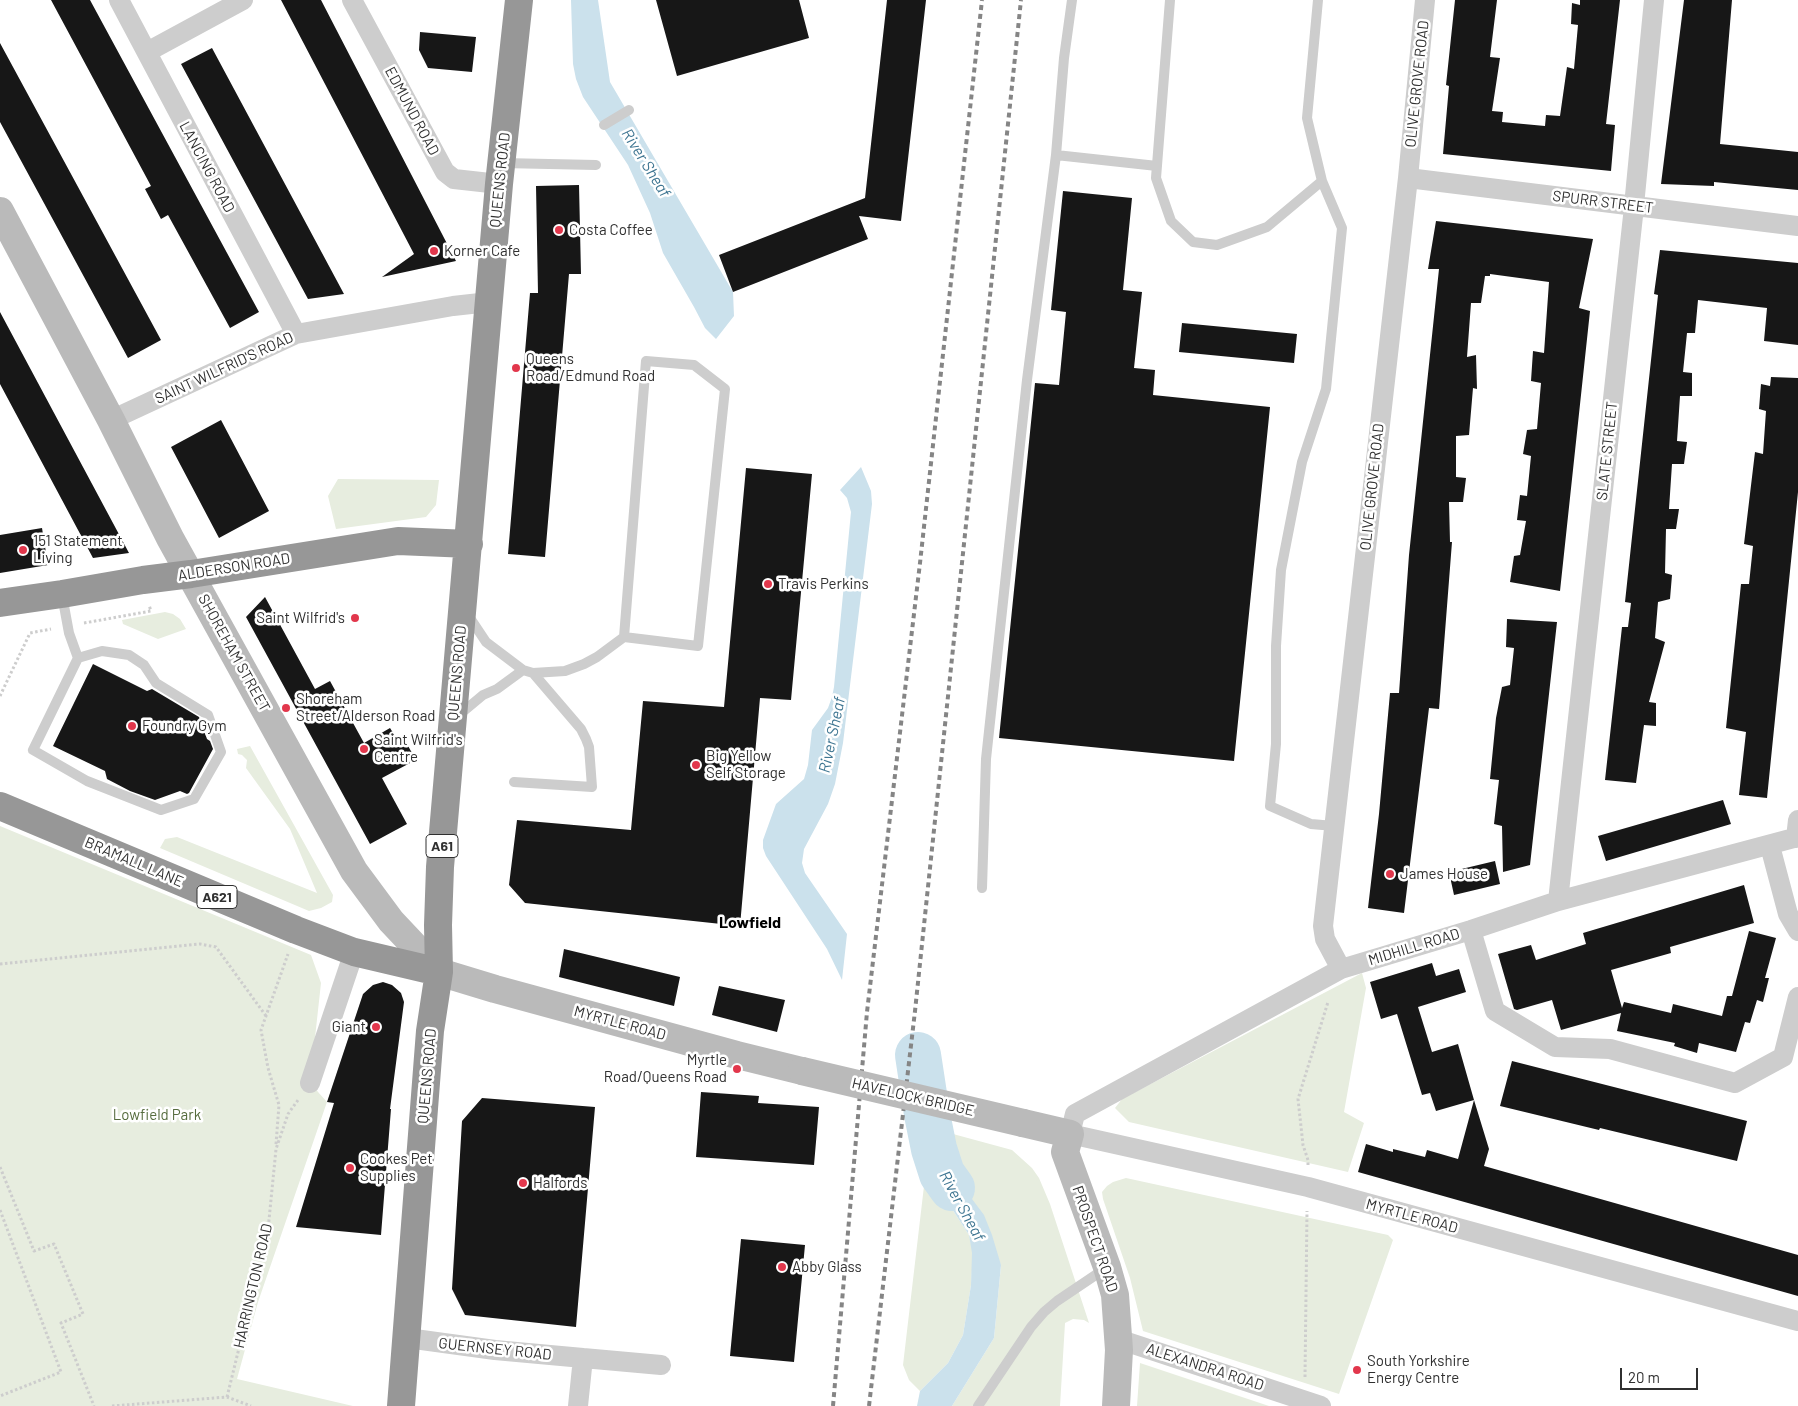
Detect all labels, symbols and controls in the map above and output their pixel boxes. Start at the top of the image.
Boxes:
street label: OLIVE GROVE ROAD [1401,20,1433,148]
street label: EDMUND ROAD [381,64,443,158]
street label: LANCING ROAD [175,118,239,216]
water label: River Sheaf [617,125,675,201]
street label: QUEENS ROAD [486,132,514,228]
street label: SPURR STREET [1551,187,1655,217]
place label: Costa Coffee [569,221,653,239]
marker: Costa Coffee [553,224,565,236]
place label: Korner Cafe [444,242,520,260]
marker: Korner Cafe [428,245,440,257]
street label: SAINT WILFRID'S ROAD [152,328,296,408]
place label: Queens Road/Edmund Road [526,350,655,385]
marker: Queens Road/Edmund Road [510,362,522,374]
street label: SLATE STREET [1593,401,1621,501]
street label: OLIVE GROVE ROAD [1356,423,1388,551]
place label: 151 Statement Living [33,532,123,567]
marker: 151 Statement Living [17,544,29,556]
street label: ALDERSON ROAD [177,549,291,585]
place label: Travis Perkins [778,575,869,593]
marker: Travis Perkins [762,578,774,590]
street label: SHOREHAM STREET [194,591,274,715]
place label: Saint Wilfrid's [256,609,345,627]
marker: Saint Wilfrid's [349,612,361,624]
street label: QUEENS ROAD [444,625,470,721]
place label: Shoreham Street/Alderson Road [296,690,435,725]
water label: River Sheaf [815,695,849,775]
marker: Shoreham Street/Alderson Road [280,702,292,714]
place label: Foundry Gym [142,717,227,735]
marker: Foundry Gym [126,720,138,732]
place label: Saint Wilfrid's Centre [374,731,463,766]
marker: Saint Wilfrid's Centre [358,743,370,755]
place label: Big Yellow Self Storage [706,747,786,782]
marker: Big Yellow Self Storage [690,759,702,771]
street label: BRAMALL LANE [82,833,186,891]
road number: A61 [426,834,458,858]
place label: James House [1400,865,1488,883]
marker: James House [1384,868,1396,880]
road number: A621 [197,886,237,909]
district label: Lowfield [719,913,781,933]
street label: MIDHILL ROAD [1366,925,1462,969]
street label: MYRTLE ROAD [572,1002,668,1044]
place label: Giant [332,1018,366,1036]
marker: Giant [370,1021,382,1033]
street label: QUEENS ROAD [414,1028,440,1124]
place label: Myrtle Road/Queens Road [604,1051,727,1086]
marker: Myrtle Road/Queens Road [731,1063,743,1075]
street label: HAVELOCK BRIDGE [850,1074,976,1120]
park label: Lowfield Park [113,1106,201,1124]
place label: Cookes Pet Supplies [360,1150,433,1185]
marker: Cookes Pet Supplies [344,1162,356,1174]
water label: River Sheaf [935,1168,989,1244]
place label: Halfords [533,1174,588,1192]
marker: Halfords [517,1177,529,1189]
street label: PROSPECT ROAD [1068,1183,1122,1295]
street label: MYRTLE ROAD [1364,1195,1460,1237]
street label: HARRINGTON ROAD [230,1222,276,1350]
place label: Abby Glass [792,1258,862,1276]
marker: Abby Glass [776,1261,788,1273]
street label: GUERNSEY ROAD [438,1334,552,1364]
street label: ALEXANDRA ROAD [1144,1340,1266,1394]
place label: South Yorkshire Energy Centre [1367,1352,1470,1387]
scale bar [1623,1358,1700,1390]
marker: South Yorkshire Energy Centre [1351,1364,1363,1376]
text: 20 m [1628,1368,1660,1386]

